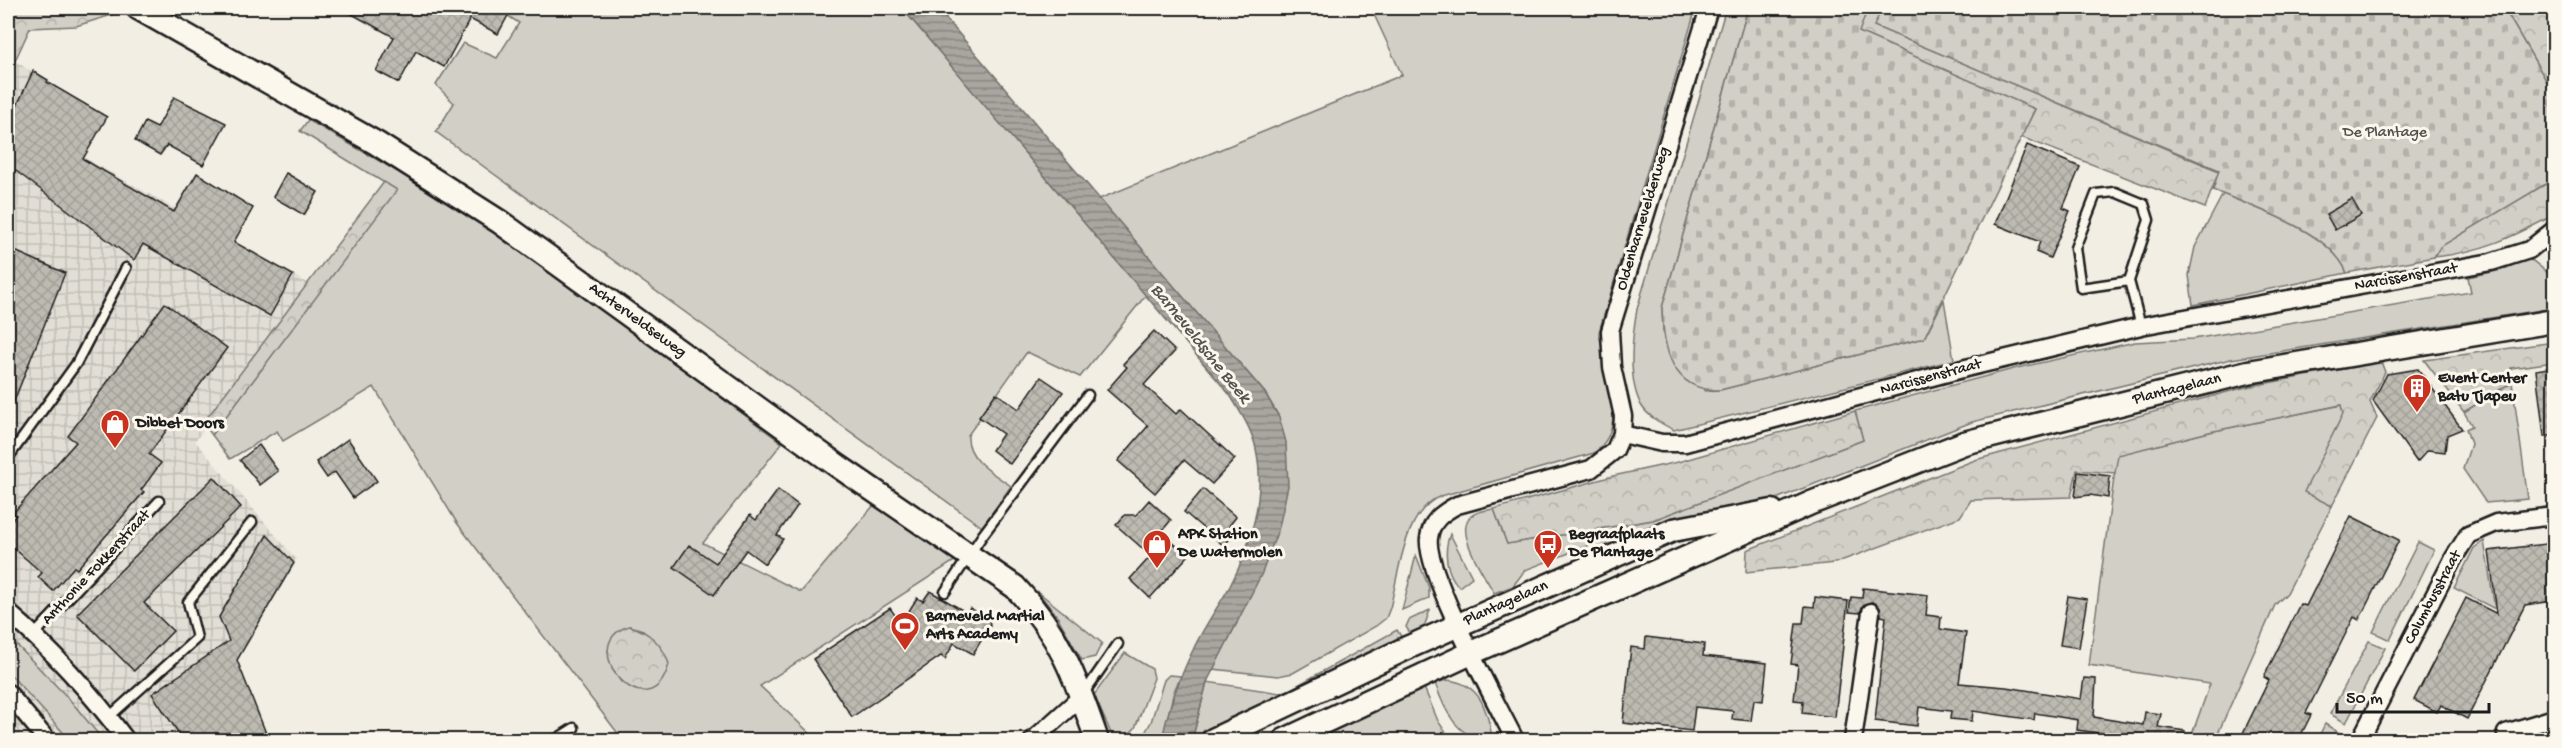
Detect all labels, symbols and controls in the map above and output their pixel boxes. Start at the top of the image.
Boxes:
park label: De Plantage [2342,124,2428,143]
street label: Oldenbarnevelderweg [1613,145,1675,293]
street label: Narcissenstraat [2353,259,2460,296]
street label: Achterveldseweg [584,279,690,363]
water label: Barneveldsche Beek [1146,280,1256,409]
street label: Narcissenstraat [1878,355,1985,401]
street label: Plantagelaan [2130,370,2224,410]
place label: Event Center Batu Tjapeu [2437,370,2529,407]
building icon: Event Center Batu Tjapeu [2401,372,2433,414]
shop icon: Dibbet Doors [99,408,131,450]
place label: Dibbet Doors [134,415,225,434]
street label: Anthonie Fokkerstraat [39,505,156,630]
place label: Begraafplaats De Plantage [1567,525,1666,563]
place label: APK Station De Watermolen [1176,526,1283,563]
shop icon: APK Station De Watermolen [1141,528,1173,570]
bus stop icon: Begraafplaats De Plantage [1532,528,1564,570]
street label: Columbusstraat [2401,547,2467,648]
street label: Plantagelaan [1460,577,1552,631]
place label: Barneveld Martial Arts Academy [925,608,1045,645]
sports icon: Barneveld Martial Arts Academy [889,610,921,652]
scale bar [2337,676,2488,714]
text: 50 m [2346,689,2383,710]

